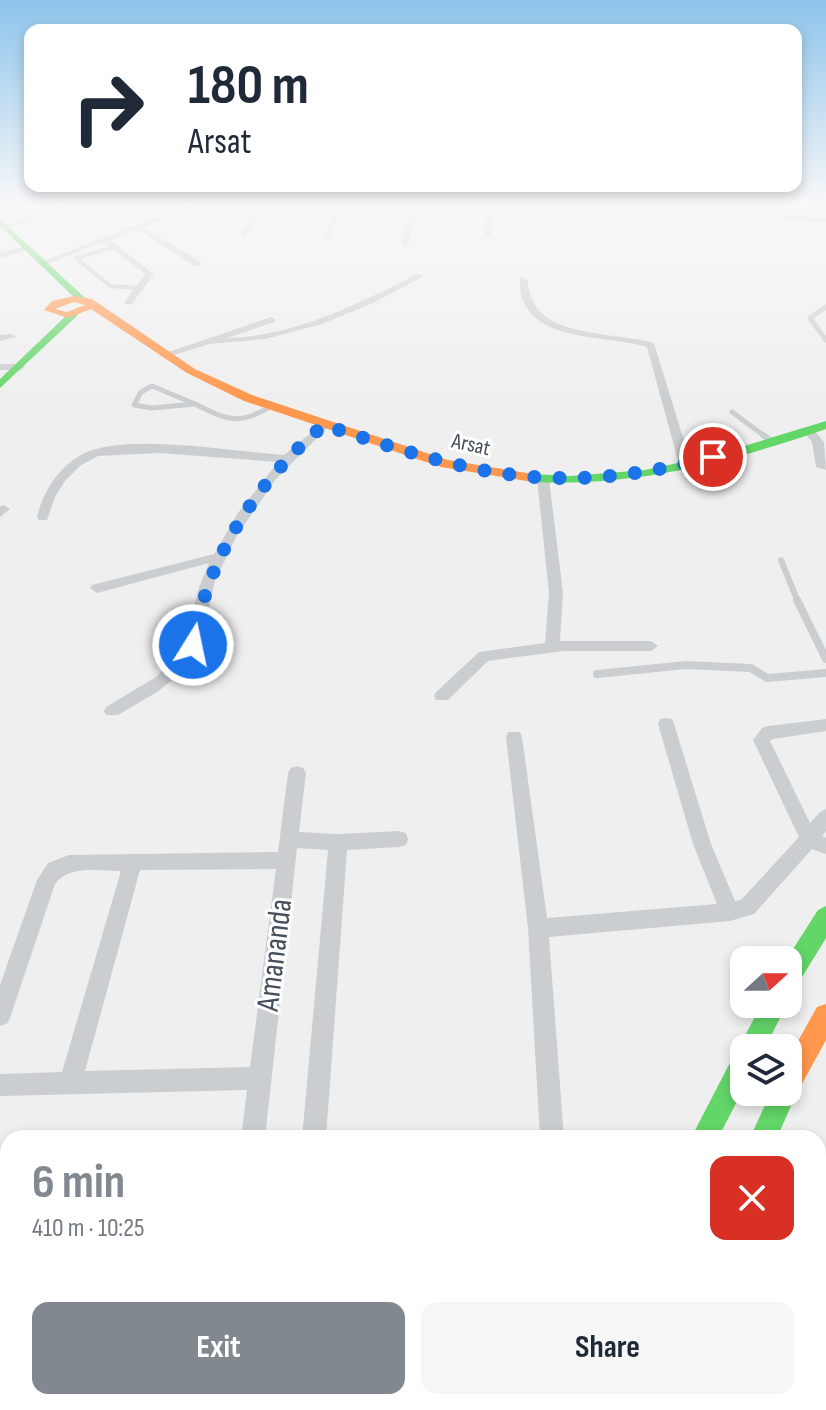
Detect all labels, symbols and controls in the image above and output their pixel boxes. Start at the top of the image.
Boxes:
text: 180 m [188,53,309,120]
icon: right [56,56,160,160]
text: Arsat [188,121,252,164]
pin [679,423,747,491]
street label: Arsat [448,428,493,462]
icon: arrive [691,435,735,479]
position arrow [151,603,235,687]
street label: Amananda [249,897,301,1014]
north arrow [730,946,802,1018]
map controls [730,946,802,1106]
button: layers [730,1034,802,1106]
text: 6 min [32,1154,125,1211]
button: close [710,1156,794,1240]
text: 410 m · 10:25 [32,1213,144,1244]
button: Exit [32,1302,405,1394]
button: Share [421,1302,794,1394]

